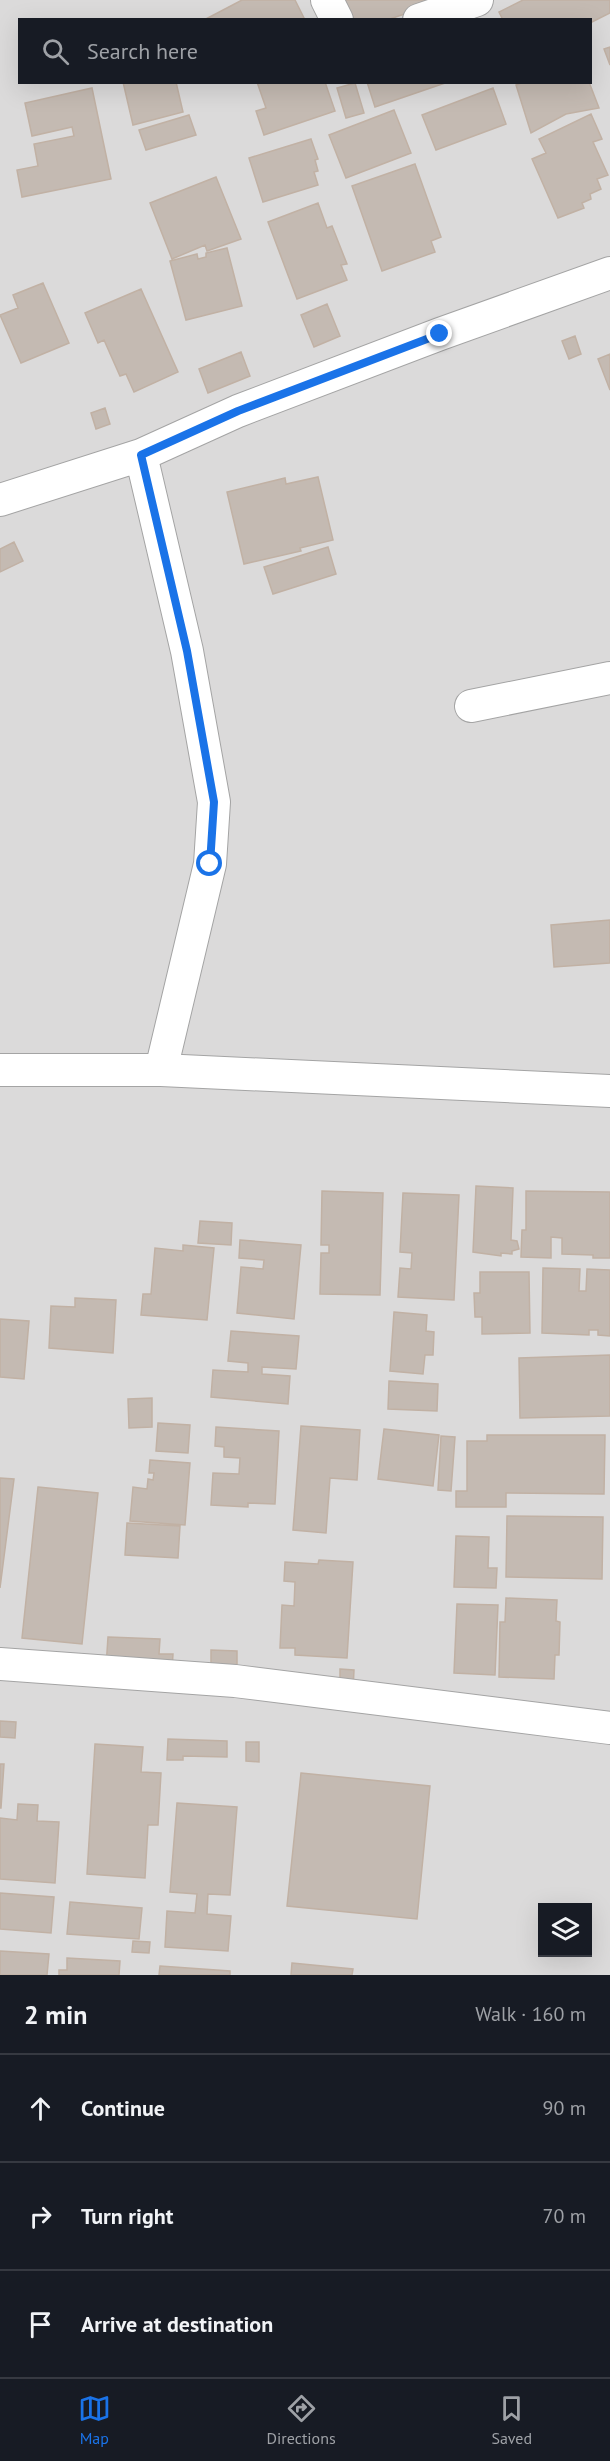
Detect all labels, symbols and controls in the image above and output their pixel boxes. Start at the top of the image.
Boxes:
search box [18,18,592,84]
icon: search [39,35,72,68]
text: Search here [87,37,198,65]
route end [426,320,452,346]
route start [196,850,222,876]
map controls [538,1903,592,1957]
button: layers [538,1903,592,1957]
text: 2 min [24,1998,87,2031]
text: Walk · 160 m [475,2001,586,2027]
icon: ahead [24,2092,57,2125]
text: Continue [81,2094,165,2122]
text: 90 m [543,2095,586,2121]
icon: right [24,2200,57,2233]
text: Turn right [81,2202,173,2230]
text: 70 m [543,2203,586,2229]
icon: arrive [24,2308,57,2341]
text: Arrive at destination [81,2310,273,2338]
tab: Map [78,2392,111,2448]
tab: Directions [267,2392,336,2448]
tab: Saved [491,2392,532,2448]

